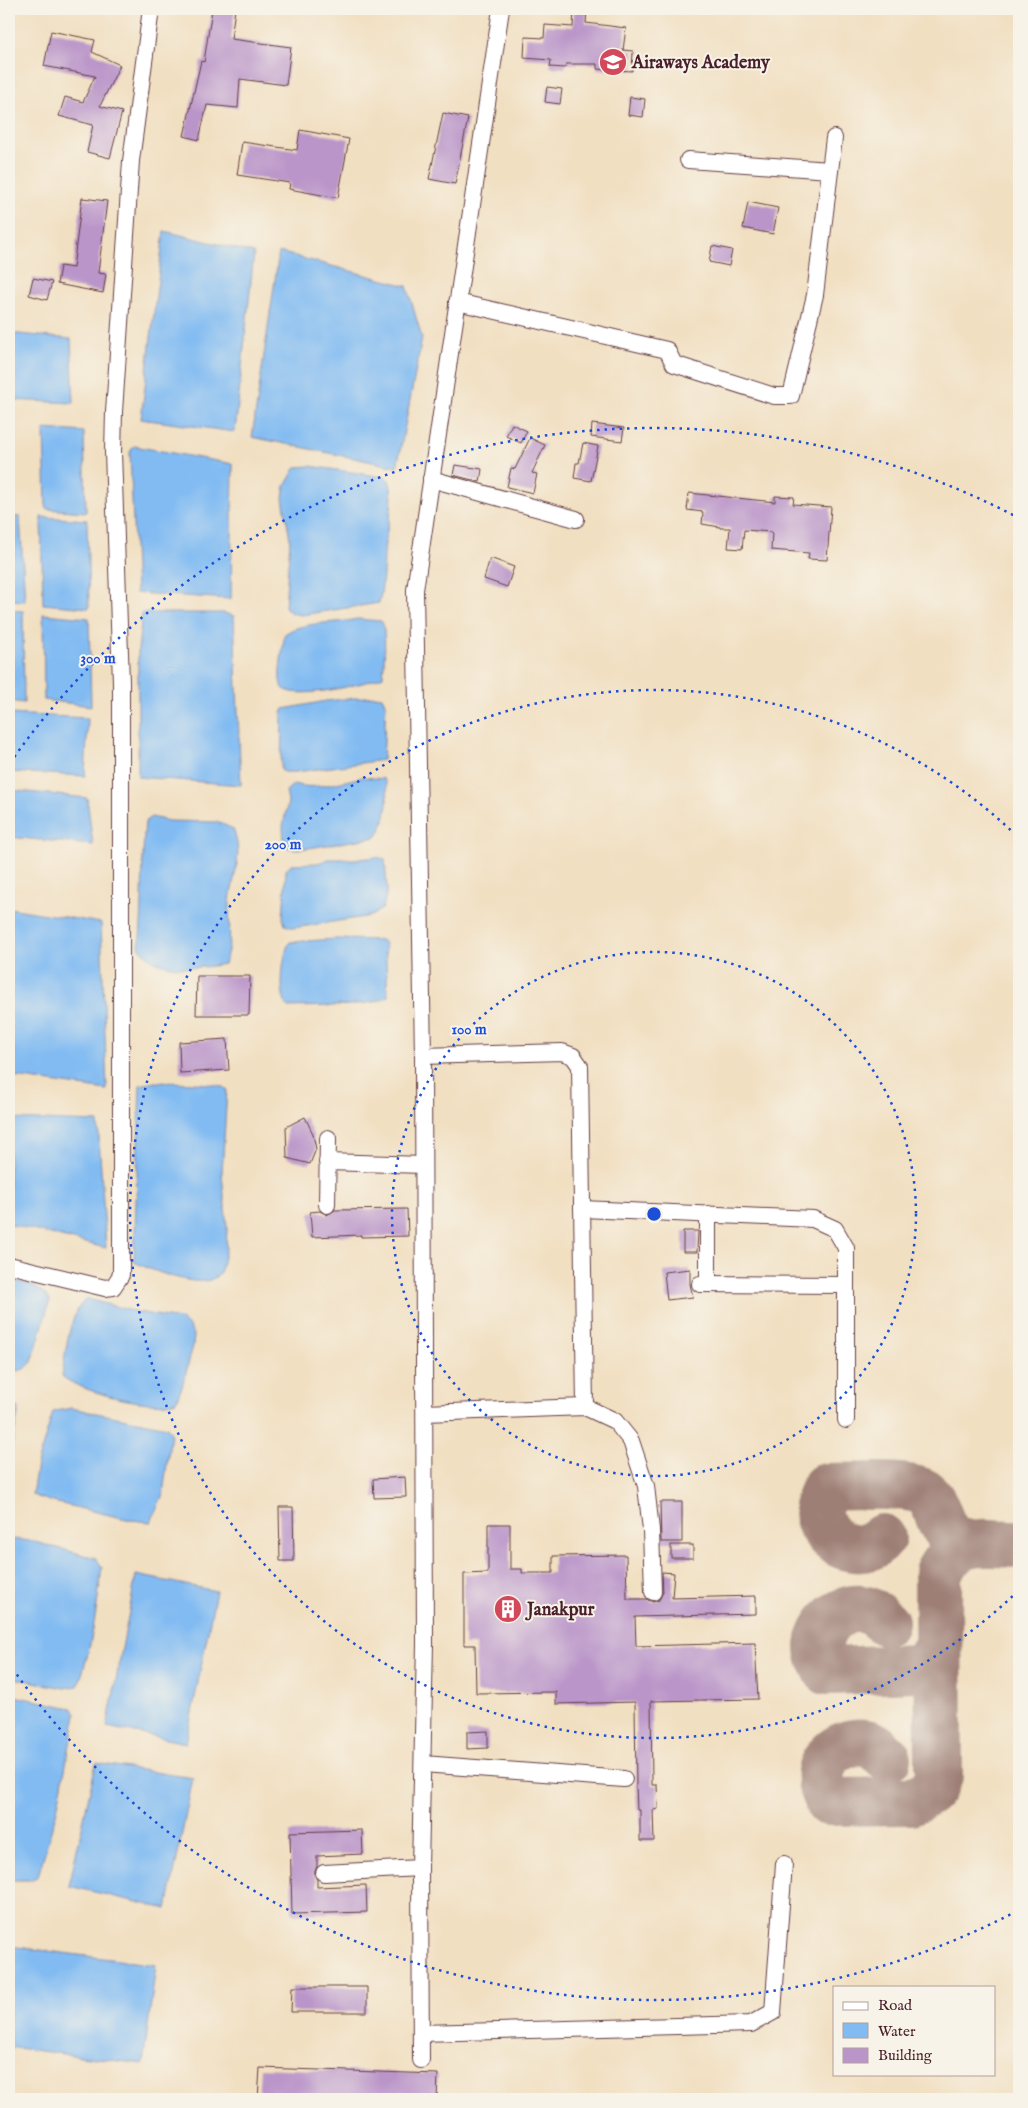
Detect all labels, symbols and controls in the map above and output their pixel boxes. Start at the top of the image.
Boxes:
school or university icon: Airaways Academy [598,47,628,77]
place label: Airaways Academy [631,52,771,75]
text: 300 m [80,649,116,668]
text: 200 m [265,835,302,854]
text: 100 m [451,1020,487,1039]
centre of rings [645,1205,663,1223]
building icon: Janakpur [493,1594,523,1624]
place label: Janakpur [525,1599,595,1622]
legend [833,1986,996,2076]
text: Road [878,1996,913,2015]
text: Water [878,2022,916,2041]
text: Building [878,2046,933,2065]

